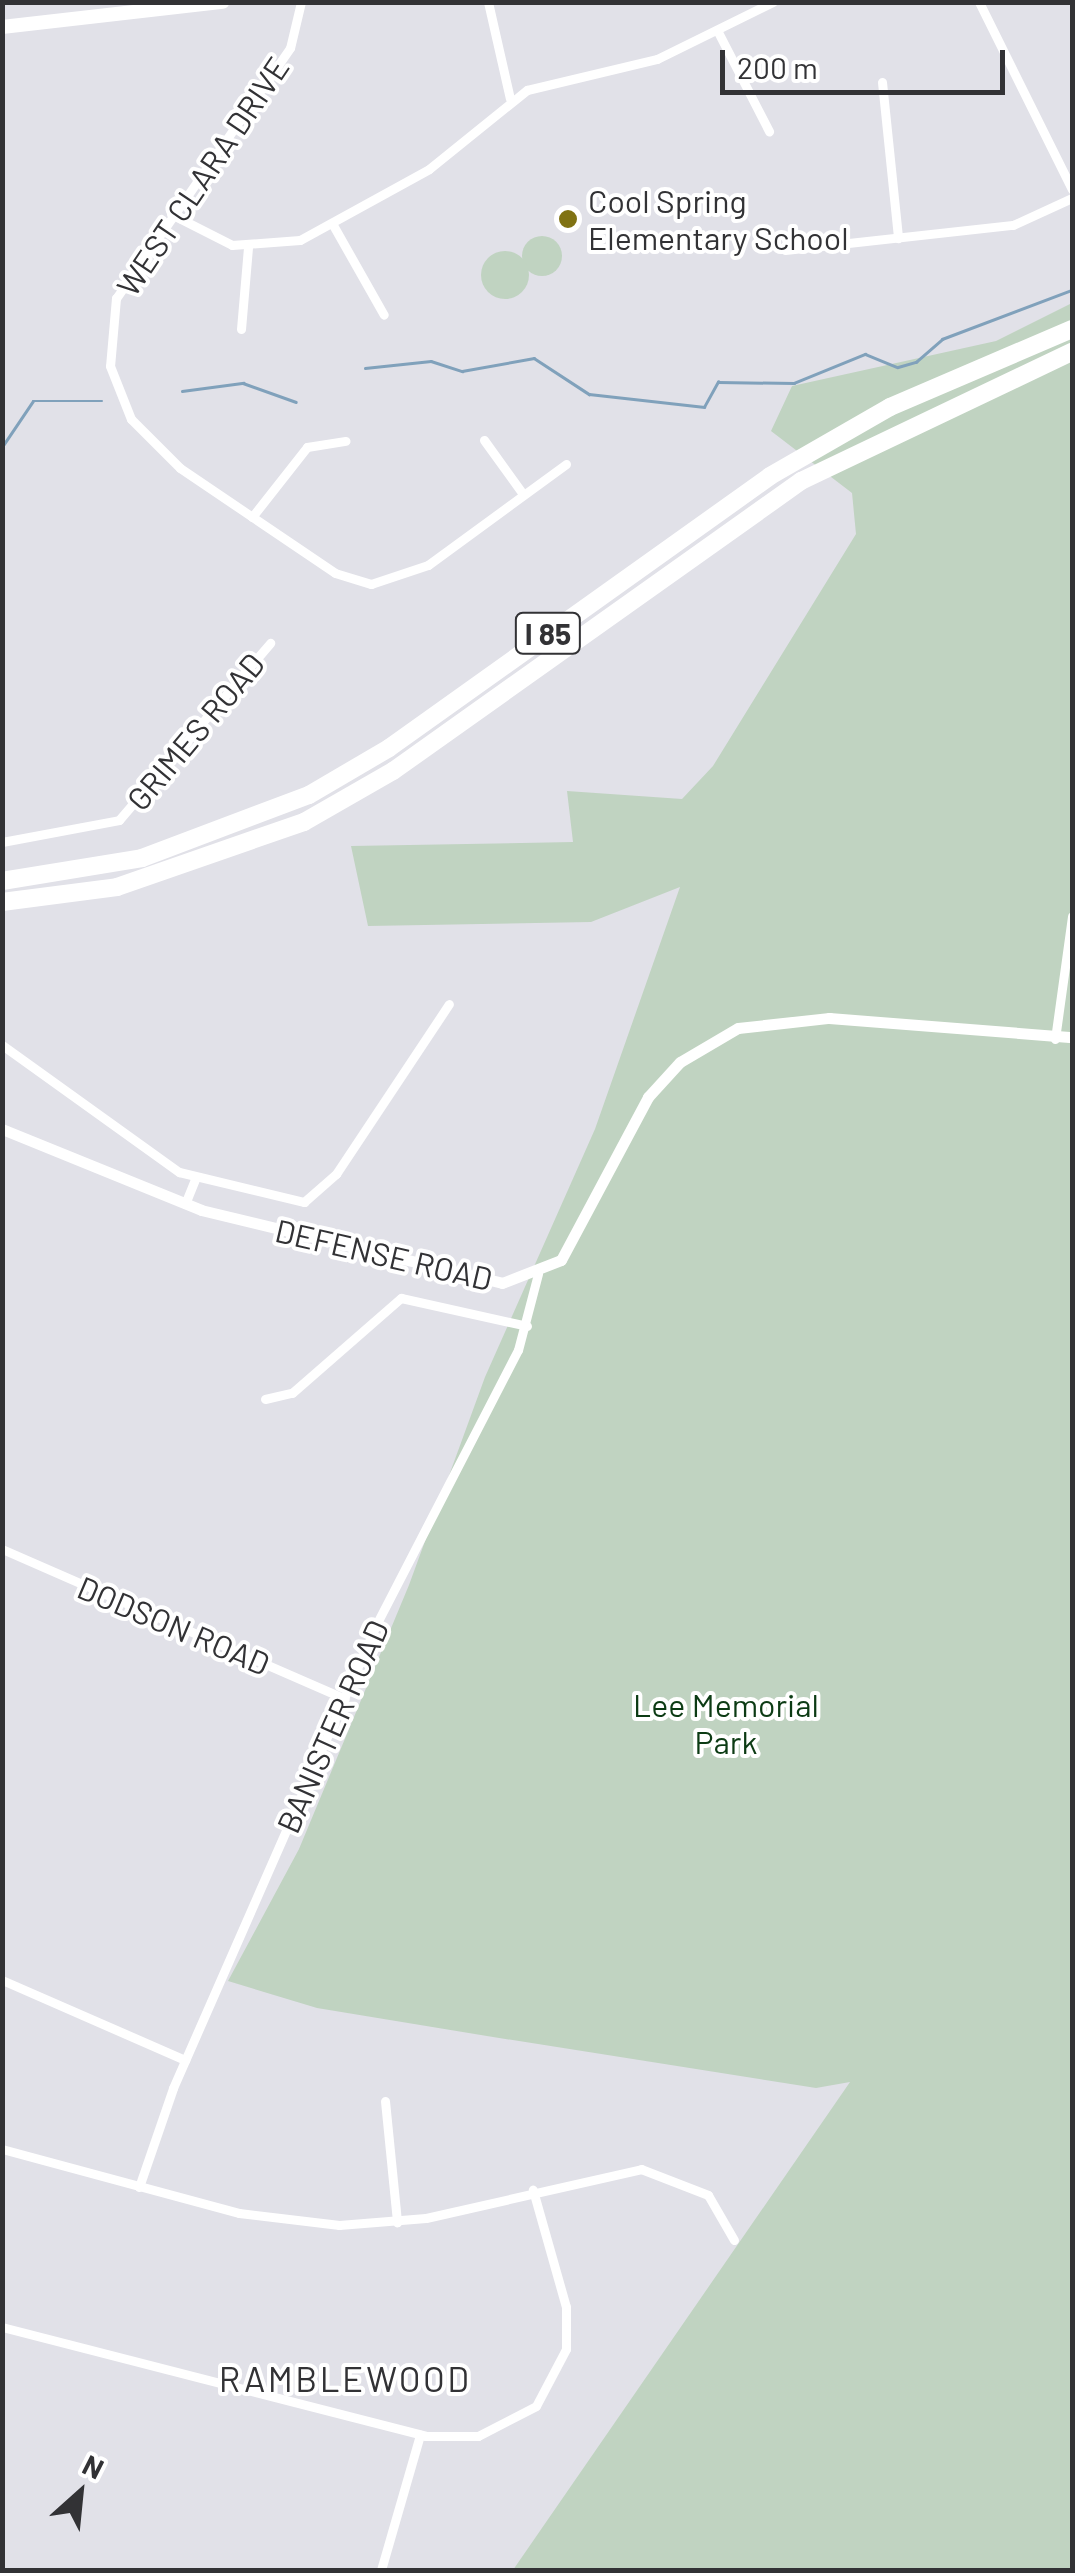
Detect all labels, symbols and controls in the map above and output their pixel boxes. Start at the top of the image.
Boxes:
scale bar [725,30,1010,92]
street label: WEST CLARA DRIVE [108,49,296,303]
text: 200 m [737,49,818,85]
place label: Cool Spring Elementary School [588,182,849,257]
marker: Cool Spring Elementary School [557,208,579,230]
road number: I 85 [513,608,583,658]
street label: GRIMES ROAD [118,645,272,817]
street label: DEFENSE ROAD [272,1210,496,1298]
street label: DODSON ROAD [72,1567,276,1683]
street label: BANISTER ROAD [268,1614,396,1838]
park label: Lee Memorial Park [633,1686,819,1761]
district label: RAMBLEWOOD [219,2357,471,2399]
north arrow [30,2443,130,2543]
text: N [78,2447,110,2486]

